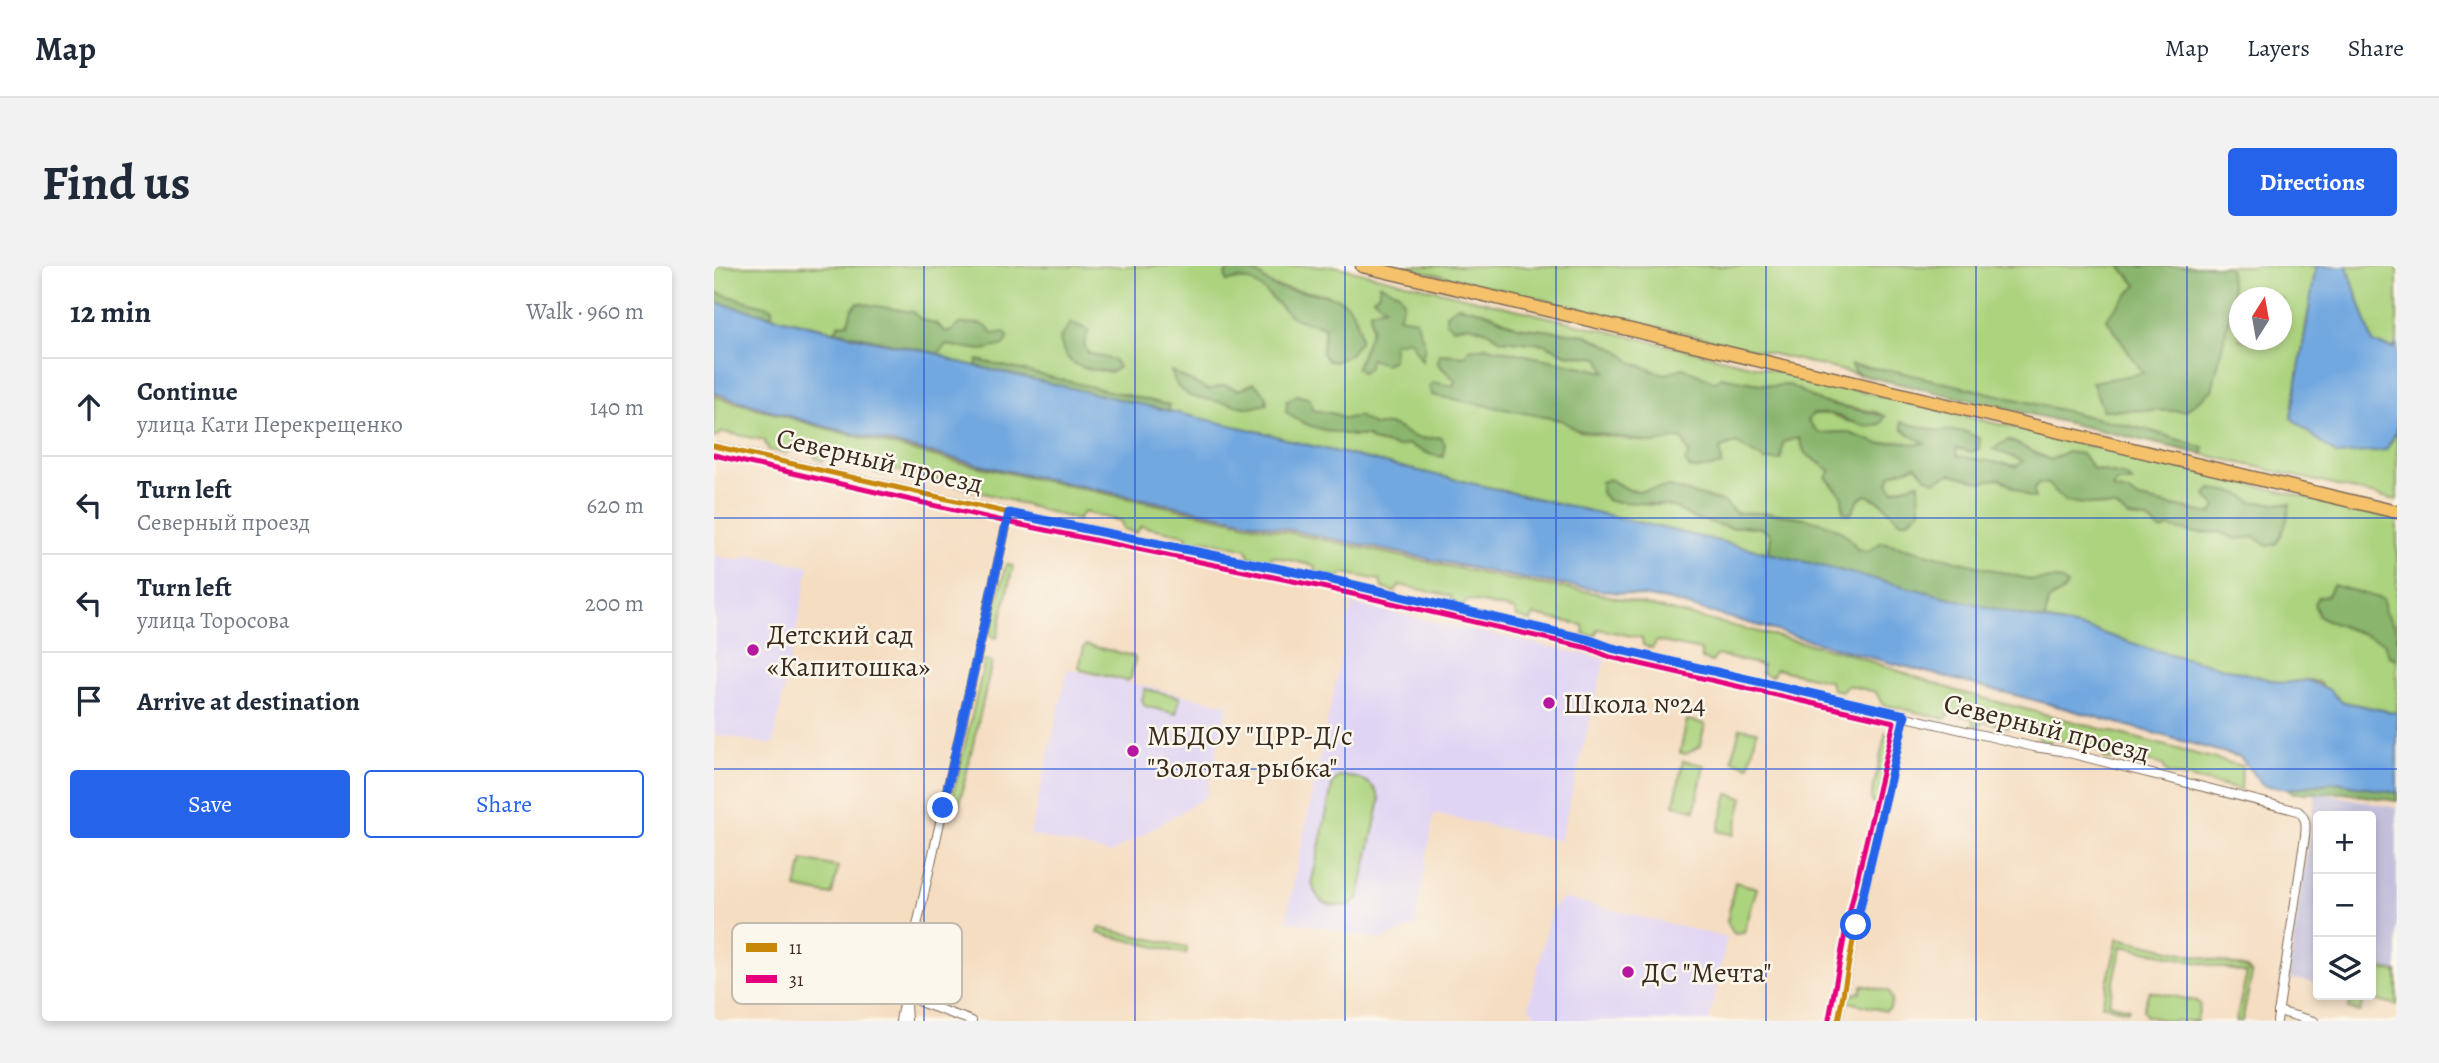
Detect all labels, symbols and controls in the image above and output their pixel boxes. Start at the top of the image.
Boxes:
text: Map [35,26,96,71]
text: Map [2165,32,2209,64]
text: Layers [2247,32,2310,64]
text: Share [2348,32,2404,64]
button: Directions [2228,148,2397,216]
text: Find us [42,149,190,216]
north arrow [2229,287,2292,350]
text: 12 min [70,292,151,332]
text: Walk · 960 m [526,296,644,327]
text: Continue [137,374,238,409]
icon: ahead [70,388,108,426]
text: 140 m [590,392,644,423]
text: улица Кати Перекрещенко [137,409,403,440]
street label: Северный проезд [773,419,987,503]
text: Turn left [137,472,232,507]
icon: left [70,486,108,524]
text: 620 m [586,490,644,521]
text: Северный проезд [137,507,310,538]
text: Turn left [137,570,232,605]
icon: left [70,584,108,622]
text: 200 m [585,588,644,619]
text: улица Торосова [137,605,290,636]
place label: Детский сад «Капитошка» [767,616,930,686]
marker: Детский сад «Капитошка» [745,642,761,658]
icon: arrive [70,682,108,720]
text: Arrive at destination [137,684,360,719]
street label: Северный проезд [1940,684,2154,772]
place label: Школа №24 [1563,685,1706,723]
marker: Школа №24 [1541,695,1557,711]
place label: МБДОУ "ЦРР-Д/с "Золотая рыбка" [1147,717,1353,787]
marker: МБДОУ "ЦРР-Д/с "Золотая рыбка" [1125,743,1141,759]
button: Save [70,770,350,838]
button: Share [364,770,644,838]
route end [927,792,958,823]
map controls [2313,811,2376,1000]
button: + [2313,811,2376,874]
button: − [2313,874,2376,937]
route start [1840,909,1871,940]
legend [732,923,962,1004]
text: 11 [789,935,802,961]
button: layers [2313,937,2376,1000]
place label: ДС "Мечта" [1642,954,1772,992]
marker: ДС "Мечта" [1620,964,1636,980]
text: 31 [789,967,804,993]

